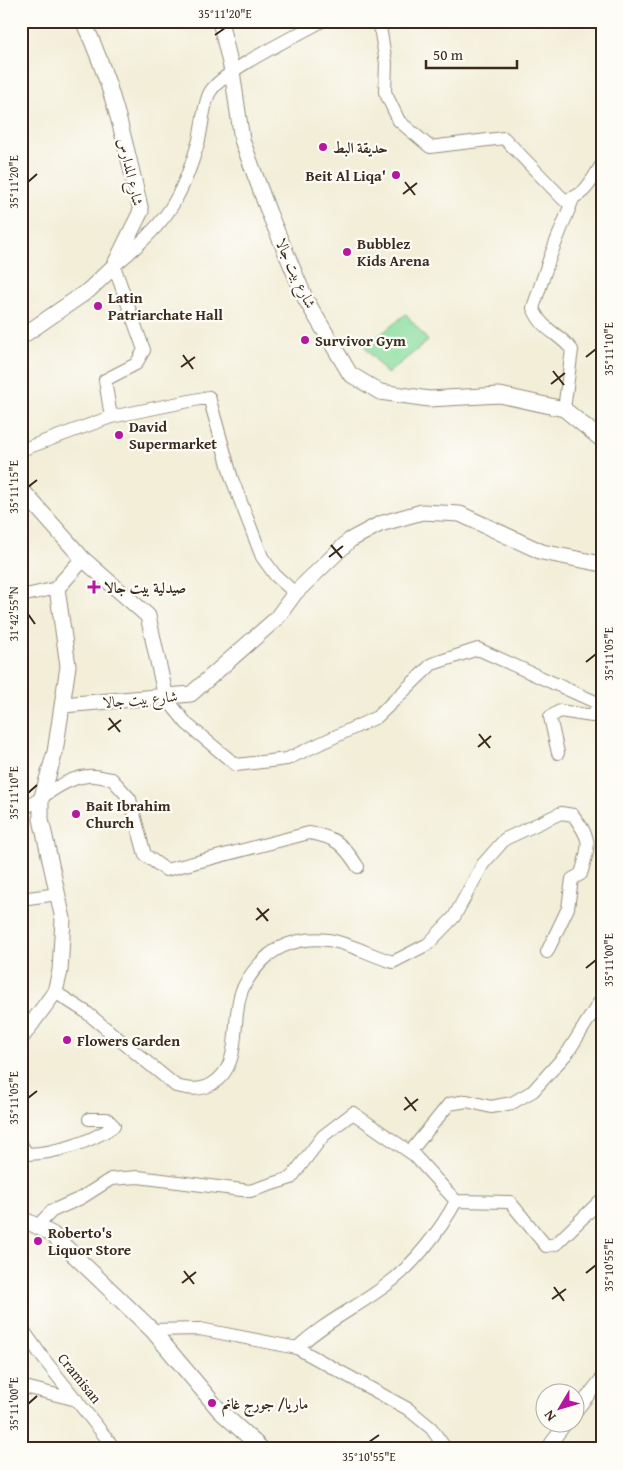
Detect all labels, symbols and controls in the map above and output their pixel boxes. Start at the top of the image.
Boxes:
text: 35°11'20"E [198,5,252,22]
scale bar [426,38,517,70]
text: 50 m [433,44,464,65]
street label: شارع المدارس [110,136,149,209]
place label: حديقة البط [333,137,387,158]
marker: حديقة البط [317,141,329,153]
text: 35°11'20"E [5,155,22,209]
place label: Beit Al Liqa' [305,165,386,186]
marker: Beit Al Liqa' [390,169,402,181]
place label: Bubblez Kids Arena [357,233,430,271]
street label: شارع بيت جالا [268,234,321,313]
marker: Bubblez Kids Arena [341,246,353,258]
place label: Latin Patriarchate Hall [108,287,223,325]
marker: Latin Patriarchate Hall [92,300,104,312]
text: 35°11'10"E [600,322,617,376]
place label: Survivor Gym [315,330,406,351]
marker: Survivor Gym [299,334,311,346]
place label: David Supermarket [129,416,217,454]
marker: David Supermarket [113,429,125,441]
text: 35°11'15"E [5,460,22,514]
place label: صيدلية بيت جالا [104,577,186,598]
marker: صيدلية بيت جالا [88,581,100,593]
text: 31°42'55"N [5,586,22,642]
text: 35°11'05"E [600,627,617,681]
street label: شارع بيت جالا [102,685,179,716]
text: 35°11'10"E [5,766,22,820]
place label: Bait Ibrahim Church [86,795,171,833]
marker: Bait Ibrahim Church [70,808,82,820]
text: 35°11'00"E [600,933,617,987]
place label: Flowers Garden [77,1030,180,1051]
marker: Flowers Garden [61,1034,73,1046]
text: 35°11'05"E [5,1071,22,1125]
place label: Roberto's Liquor Store [48,1222,131,1260]
marker: Roberto's Liquor Store [32,1235,44,1247]
text: 35°10'55"E [600,1238,617,1292]
street label: Cramisan [53,1348,107,1408]
text: 35°11'00"E [5,1377,22,1431]
north arrow [536,1382,586,1432]
place label: ماريا/ جورج غانم [222,1393,308,1418]
marker: ماريا/ جورج غانم [206,1397,218,1409]
text: N [539,1406,561,1426]
text: 35°10'55"E [342,1448,396,1465]

